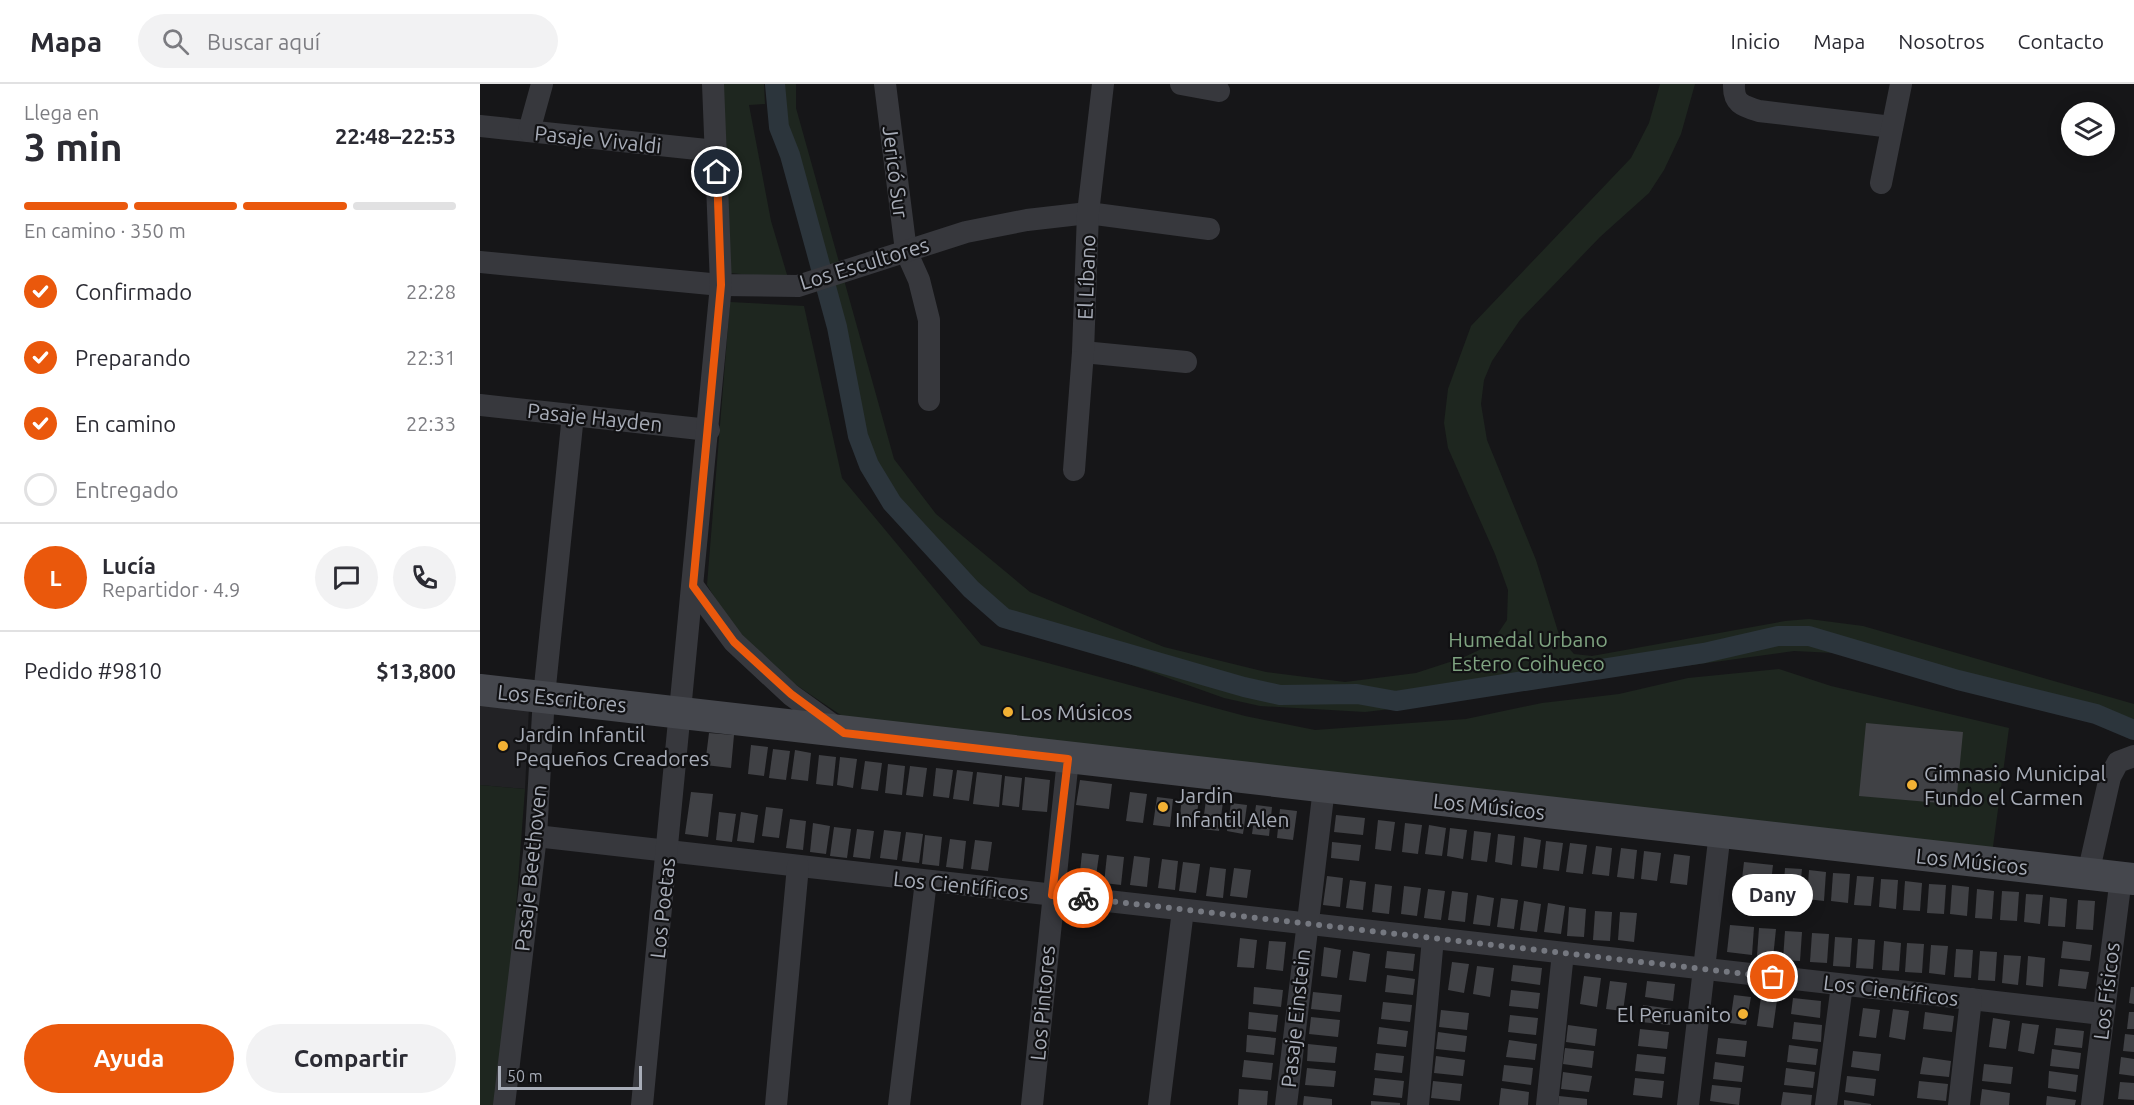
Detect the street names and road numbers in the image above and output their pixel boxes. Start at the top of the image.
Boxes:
street label: Pasaje Vivaldi [533,120,663,158]
street label: Jericó Sur [878,125,914,220]
street label: Los Escultores [796,232,932,294]
street label: El Líbano [1073,234,1099,320]
street label: Pasaje Hayden [526,398,664,436]
street label: Los Escritores [496,679,628,717]
street label: Pasaje Beethoven [509,784,551,952]
street label: Los Músicos [1432,788,1546,824]
street label: Los Músicos [1915,843,2029,879]
street label: Los Poetas [645,856,679,960]
street label: Los Científicos [892,866,1030,904]
street label: Los Físicos [2088,941,2124,1041]
street label: Los Pintores [1025,944,1059,1062]
street label: Pasaje Einstein [1276,947,1314,1089]
street label: Los Científicos [1822,970,1960,1010]

